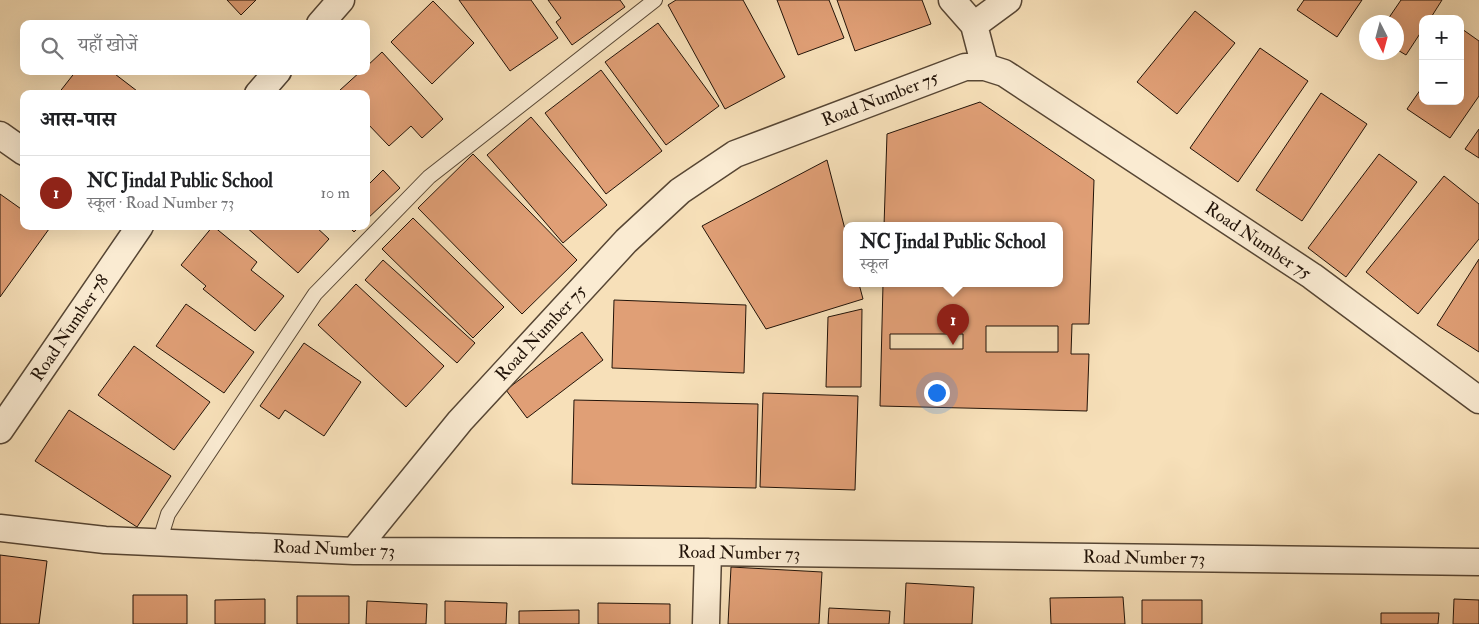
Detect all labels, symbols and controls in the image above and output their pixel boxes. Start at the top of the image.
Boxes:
north arrow [1359,15,1404,60]
map controls [1419,15,1464,105]
button: + [1419,15,1464,60]
search box [20,20,370,75]
text: यहाँ खोजें [78,33,138,57]
icon: search [38,34,66,62]
button: − [1419,60,1464,105]
street label: Road Number 75 [818,66,942,132]
text: आस-पास [40,106,116,133]
text: NC Jindal Public School [87,169,273,193]
text: 1 [53,183,59,203]
text: 10 m [320,183,350,203]
text: स्कूल · Road Number 73 [87,193,234,213]
street label: Road Number 75 [1200,197,1316,285]
popup [843,222,1063,287]
text: NC Jindal Public School [860,230,1046,254]
text: स्कूल [860,254,889,274]
street label: Road Number 78 [26,270,114,386]
street label: Road Number 75 [491,280,592,386]
pin: 1 [937,304,969,345]
your location [924,380,950,406]
street label: Road Number 73 [272,535,396,563]
street label: Road Number 73 [678,540,800,566]
street label: Road Number 73 [1083,545,1205,571]

